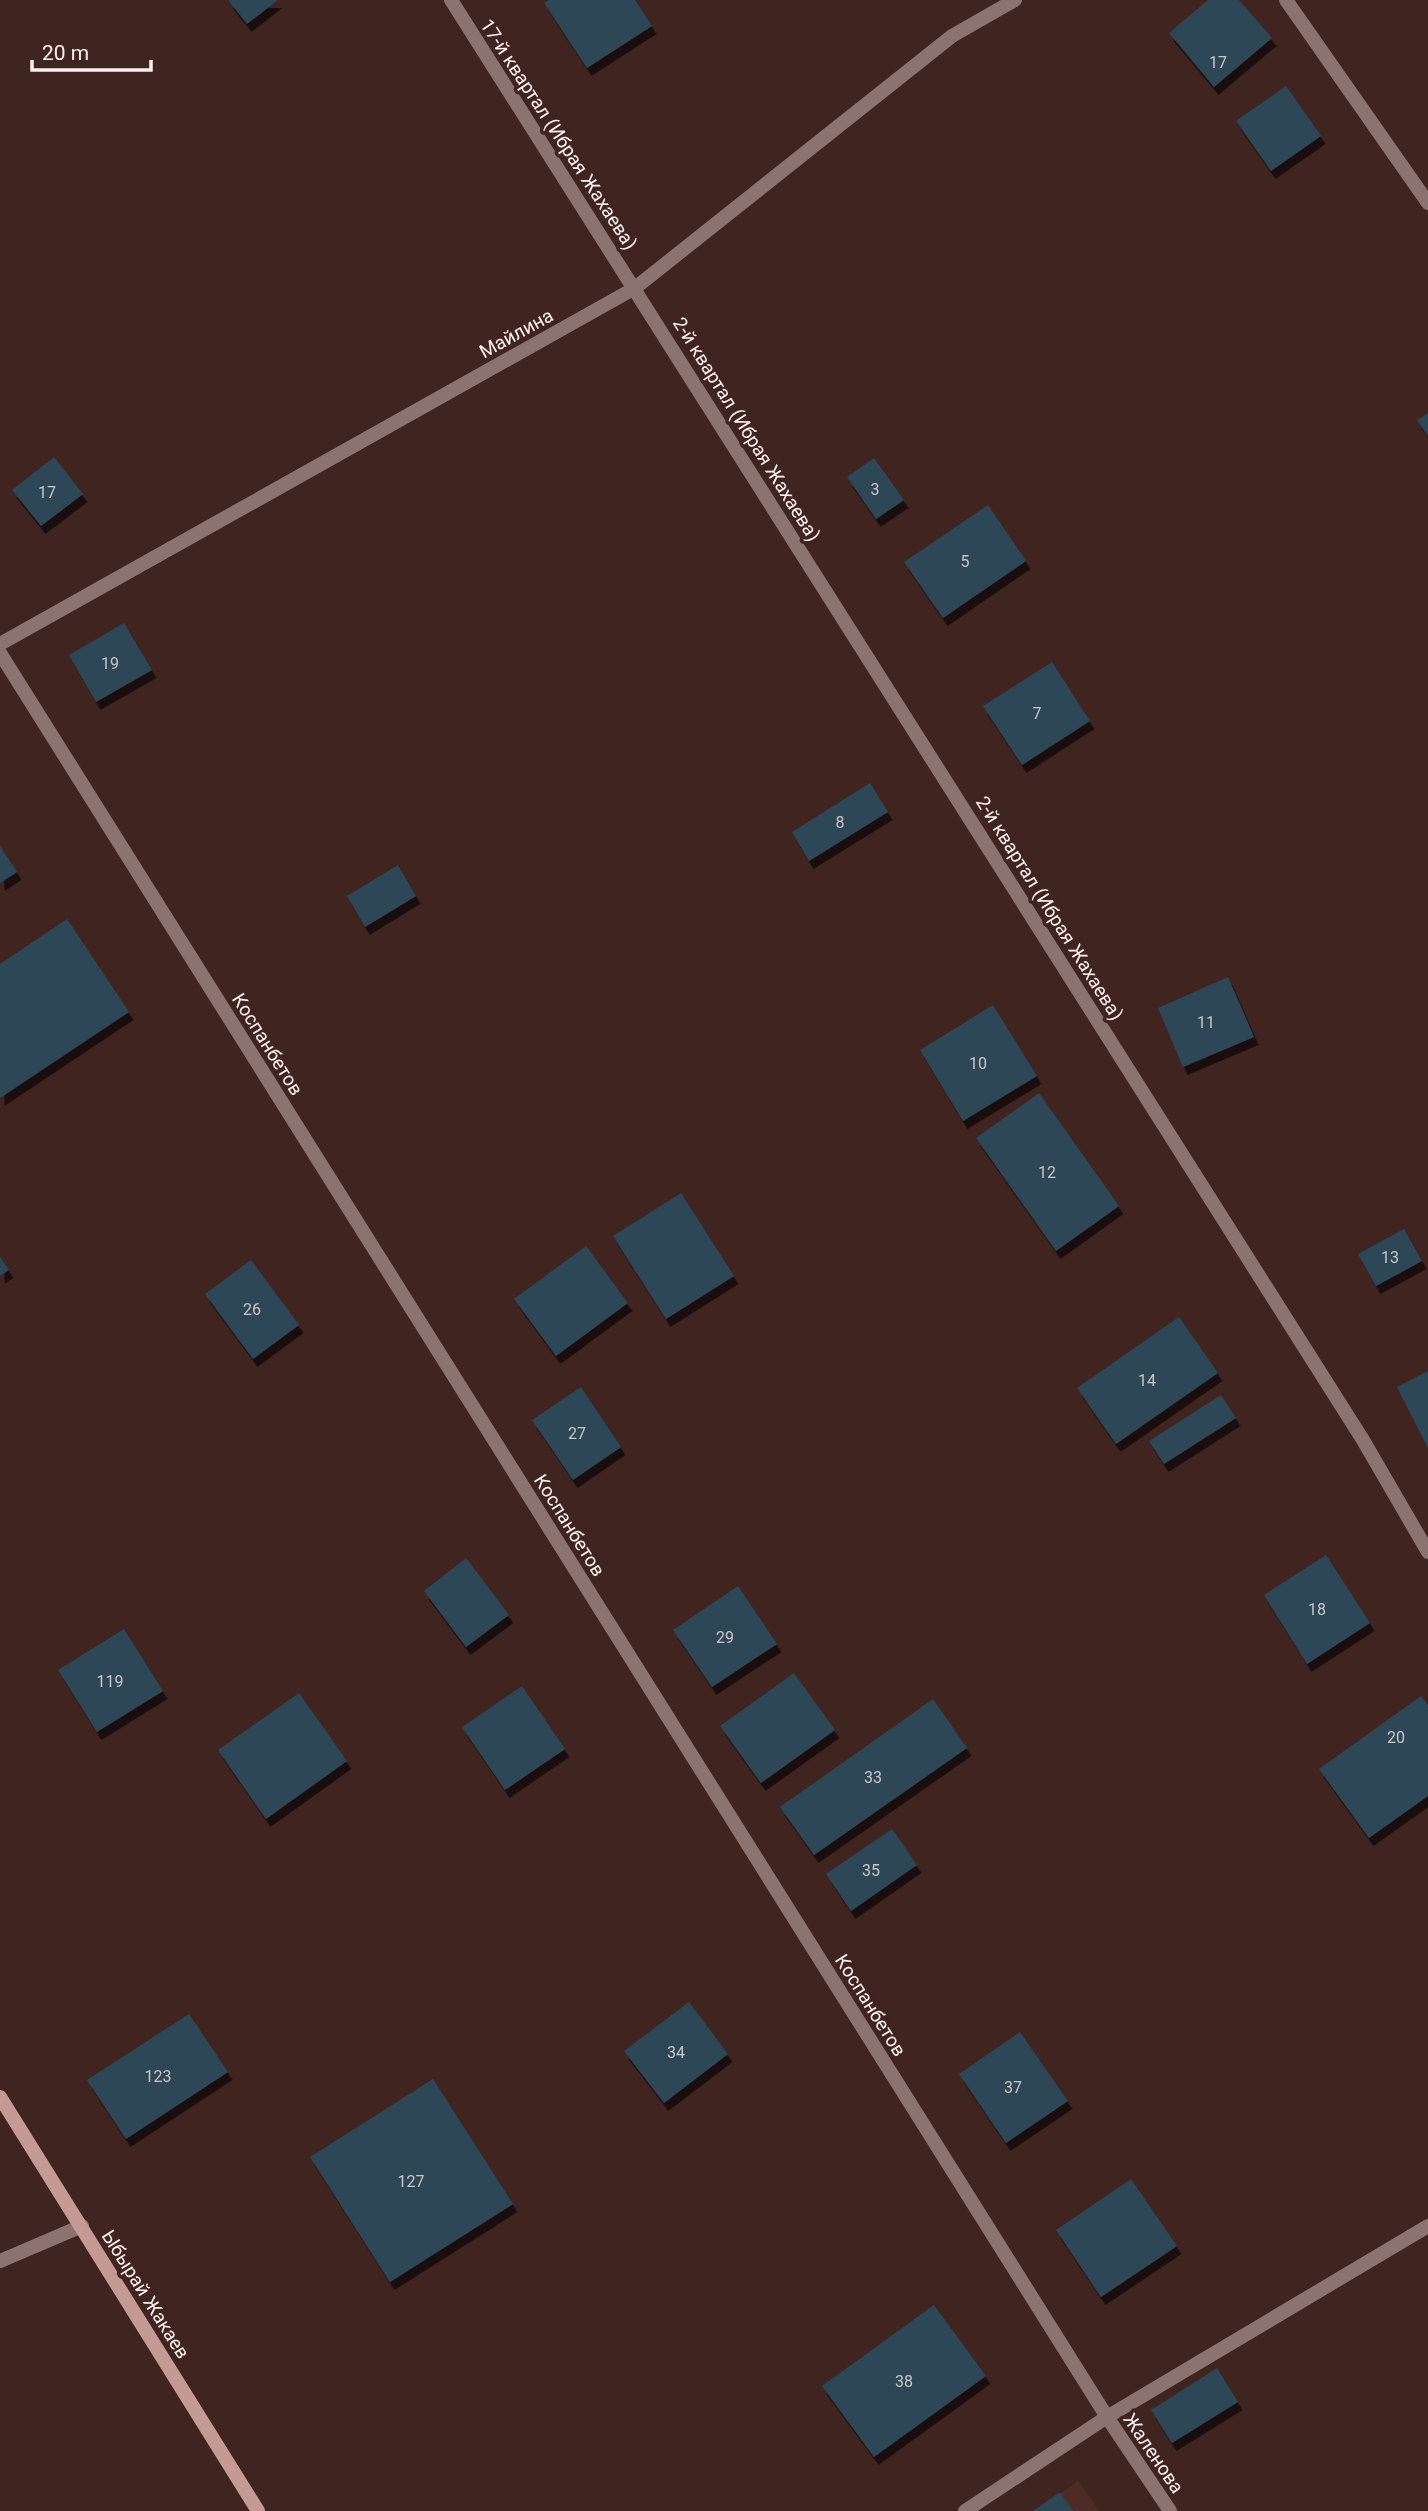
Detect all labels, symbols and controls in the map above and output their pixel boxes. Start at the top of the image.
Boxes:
street label: 17-й квартал (Ибрая Жахаева) [475,15,642,254]
scale bar [32,28,150,72]
text: 20 m [42,41,89,65]
house number: 17 [1209,53,1227,72]
street label: Майлина [475,304,557,363]
street label: 2-й квартал (Ибрая Жахаева) [668,313,825,546]
house number: 3 [871,480,880,499]
house number: 17 [38,483,56,502]
house number: 5 [961,552,970,571]
house number: 19 [101,654,119,673]
house number: 7 [1033,704,1042,723]
street label: 2-й квартал (Ибрая Жахаева) [971,792,1128,1025]
house number: 8 [836,813,845,832]
street label: Коспанбетов [227,989,308,1100]
house number: 11 [1197,1013,1215,1032]
house number: 10 [969,1054,987,1073]
house number: 12 [1038,1163,1056,1182]
house number: 13 [1381,1248,1399,1267]
house number: 26 [243,1300,261,1319]
house number: 14 [1138,1371,1156,1390]
house number: 27 [568,1424,586,1443]
street label: Коспанбетов [529,1470,610,1581]
house number: 18 [1308,1600,1326,1619]
house number: 29 [716,1628,734,1647]
house number: 119 [97,1672,123,1691]
house number: 20 [1387,1728,1405,1747]
house number: 33 [864,1768,882,1787]
house number: 35 [862,1861,880,1880]
street label: Коспанбетов [830,1950,911,2061]
house number: 34 [667,2043,685,2062]
house number: 123 [145,2067,171,2086]
house number: 37 [1004,2078,1022,2097]
house number: 127 [398,2172,424,2191]
street label: Ыбырай Жакаев [97,2226,194,2363]
house number: 38 [895,2372,913,2391]
street label: Жаленова [1118,2409,1189,2498]

